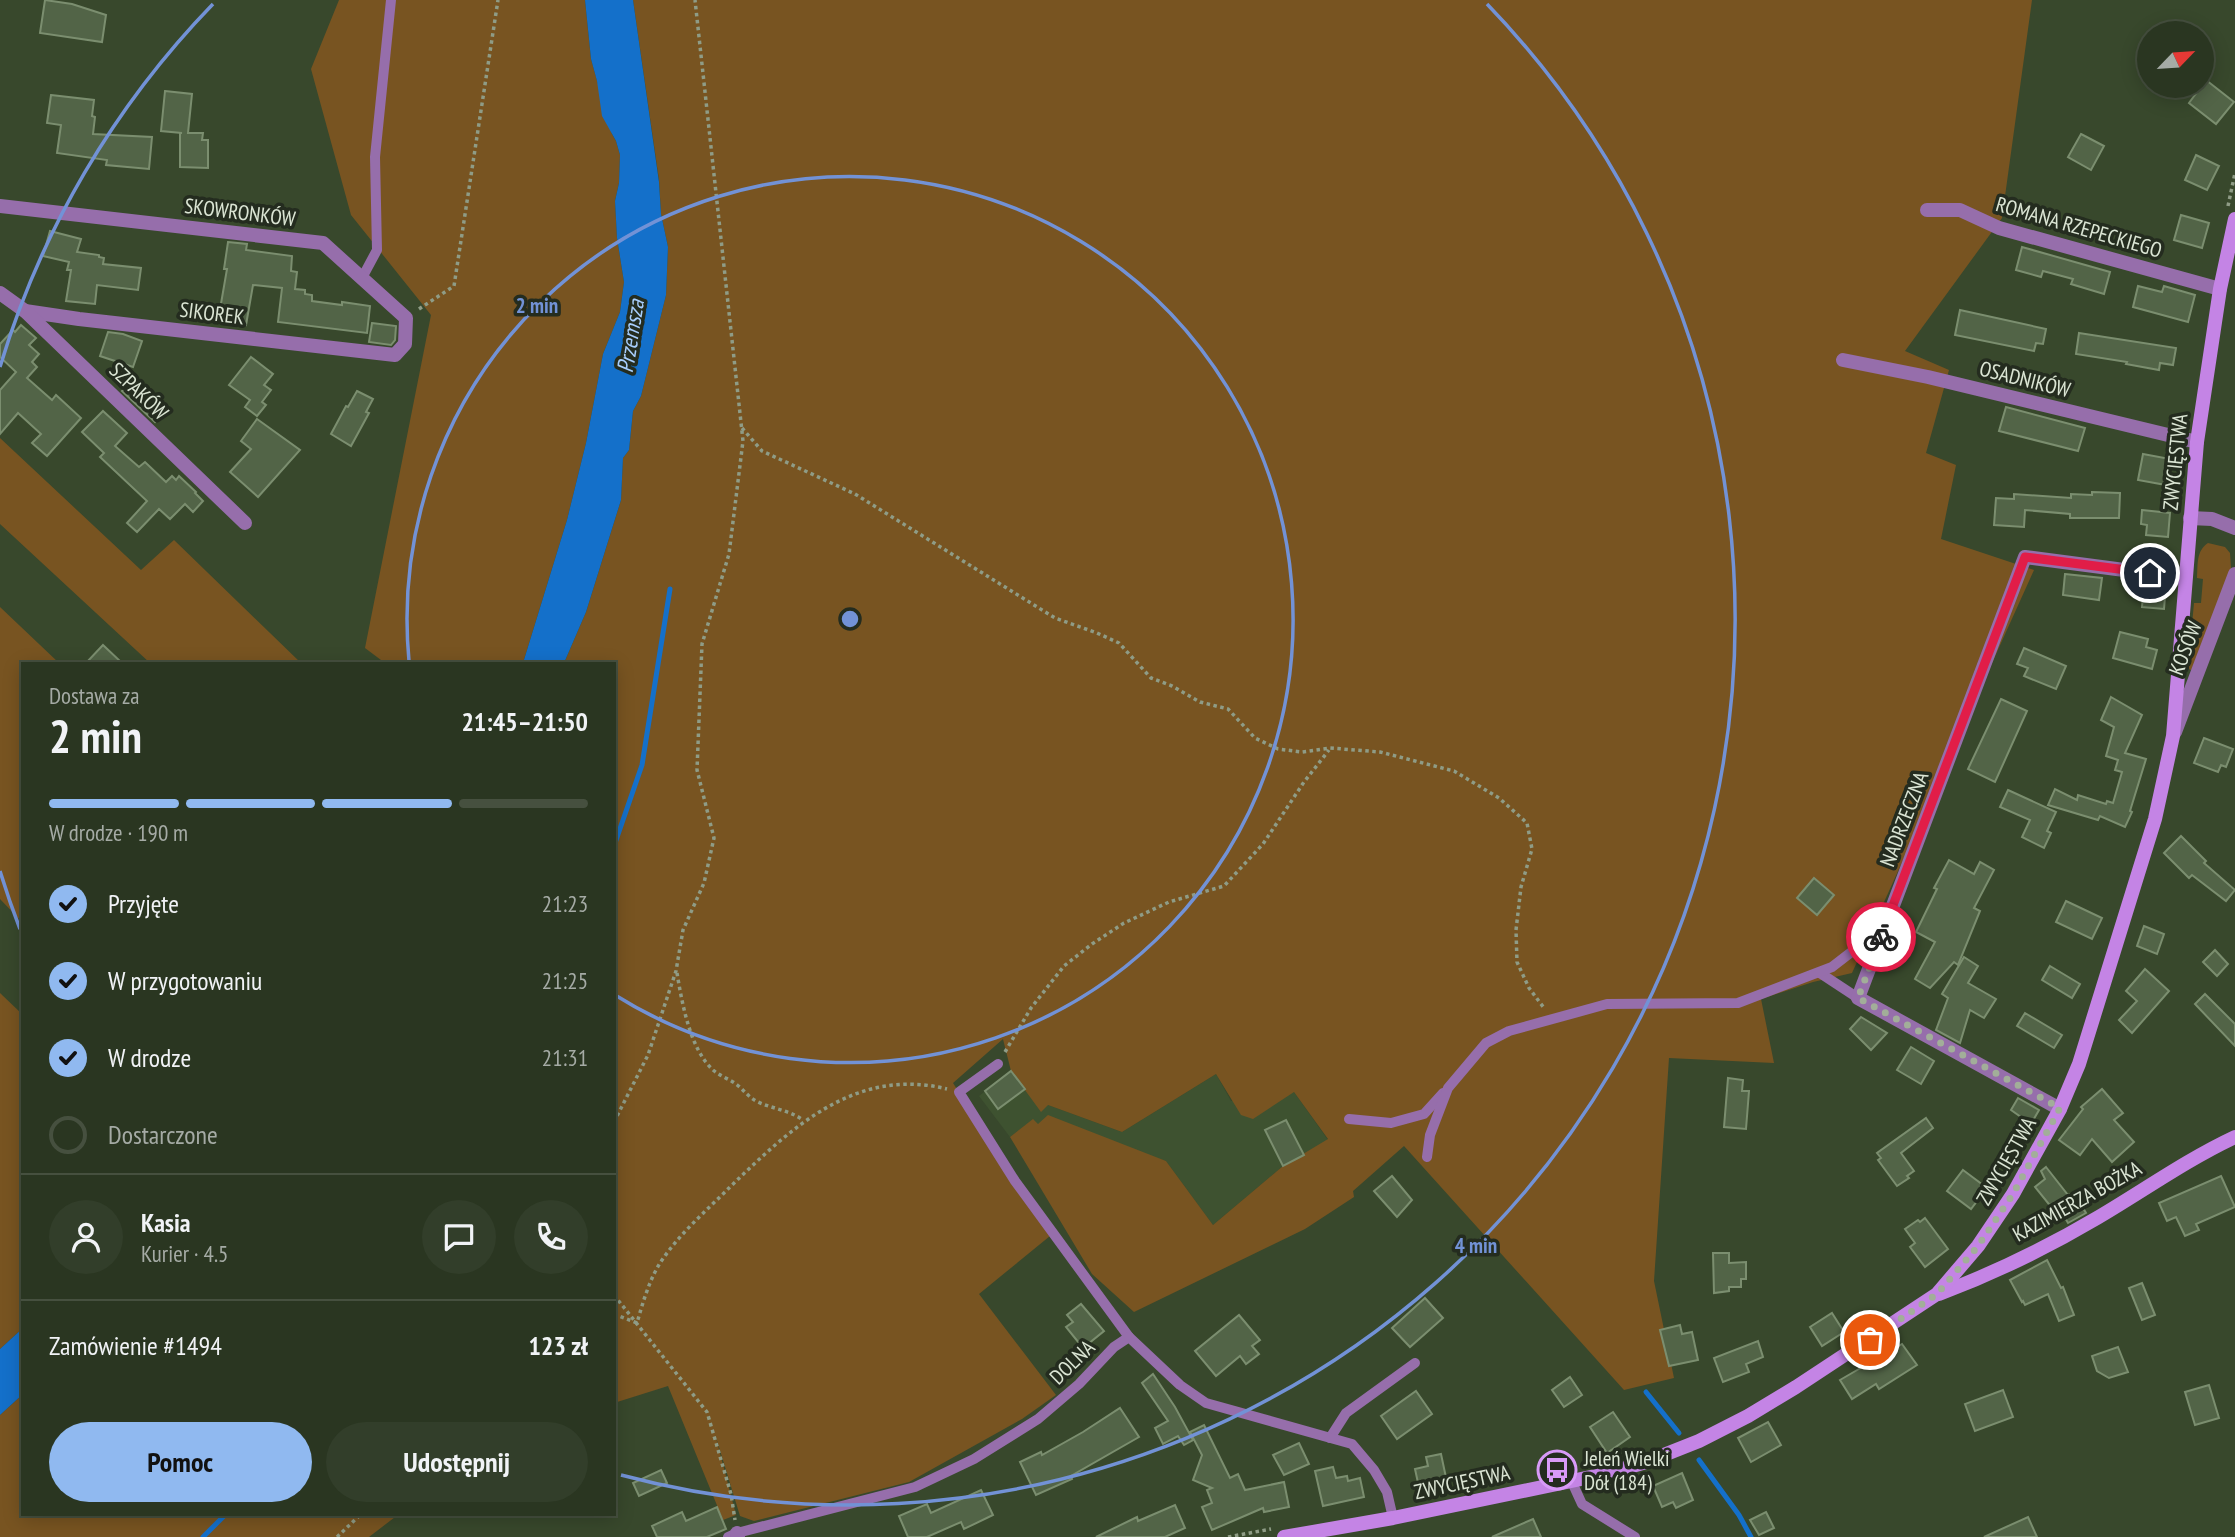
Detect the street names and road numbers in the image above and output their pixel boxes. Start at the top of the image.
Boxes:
street label: ROMANA RZEPECKIEGO [1993,190,2165,264]
street label: SKOWRONKÓW [183,192,297,232]
street label: SIKOREK [178,296,246,330]
street label: OSADNIKÓW [1977,355,2073,403]
street label: SZPAKÓW [104,356,174,426]
street label: ZWYCIĘSTWA [2157,412,2194,512]
street label: KOSÓW [2162,617,2208,679]
street label: NADRZECZNA [1874,768,1935,870]
street label: ZWYCIĘSTWA [1970,1112,2042,1210]
street label: KAZIMIERZA BOŻKA [2008,1154,2146,1248]
street label: DOLNA [1044,1334,1100,1390]
street label: ZWYCIĘSTWA [1412,1459,1512,1505]

